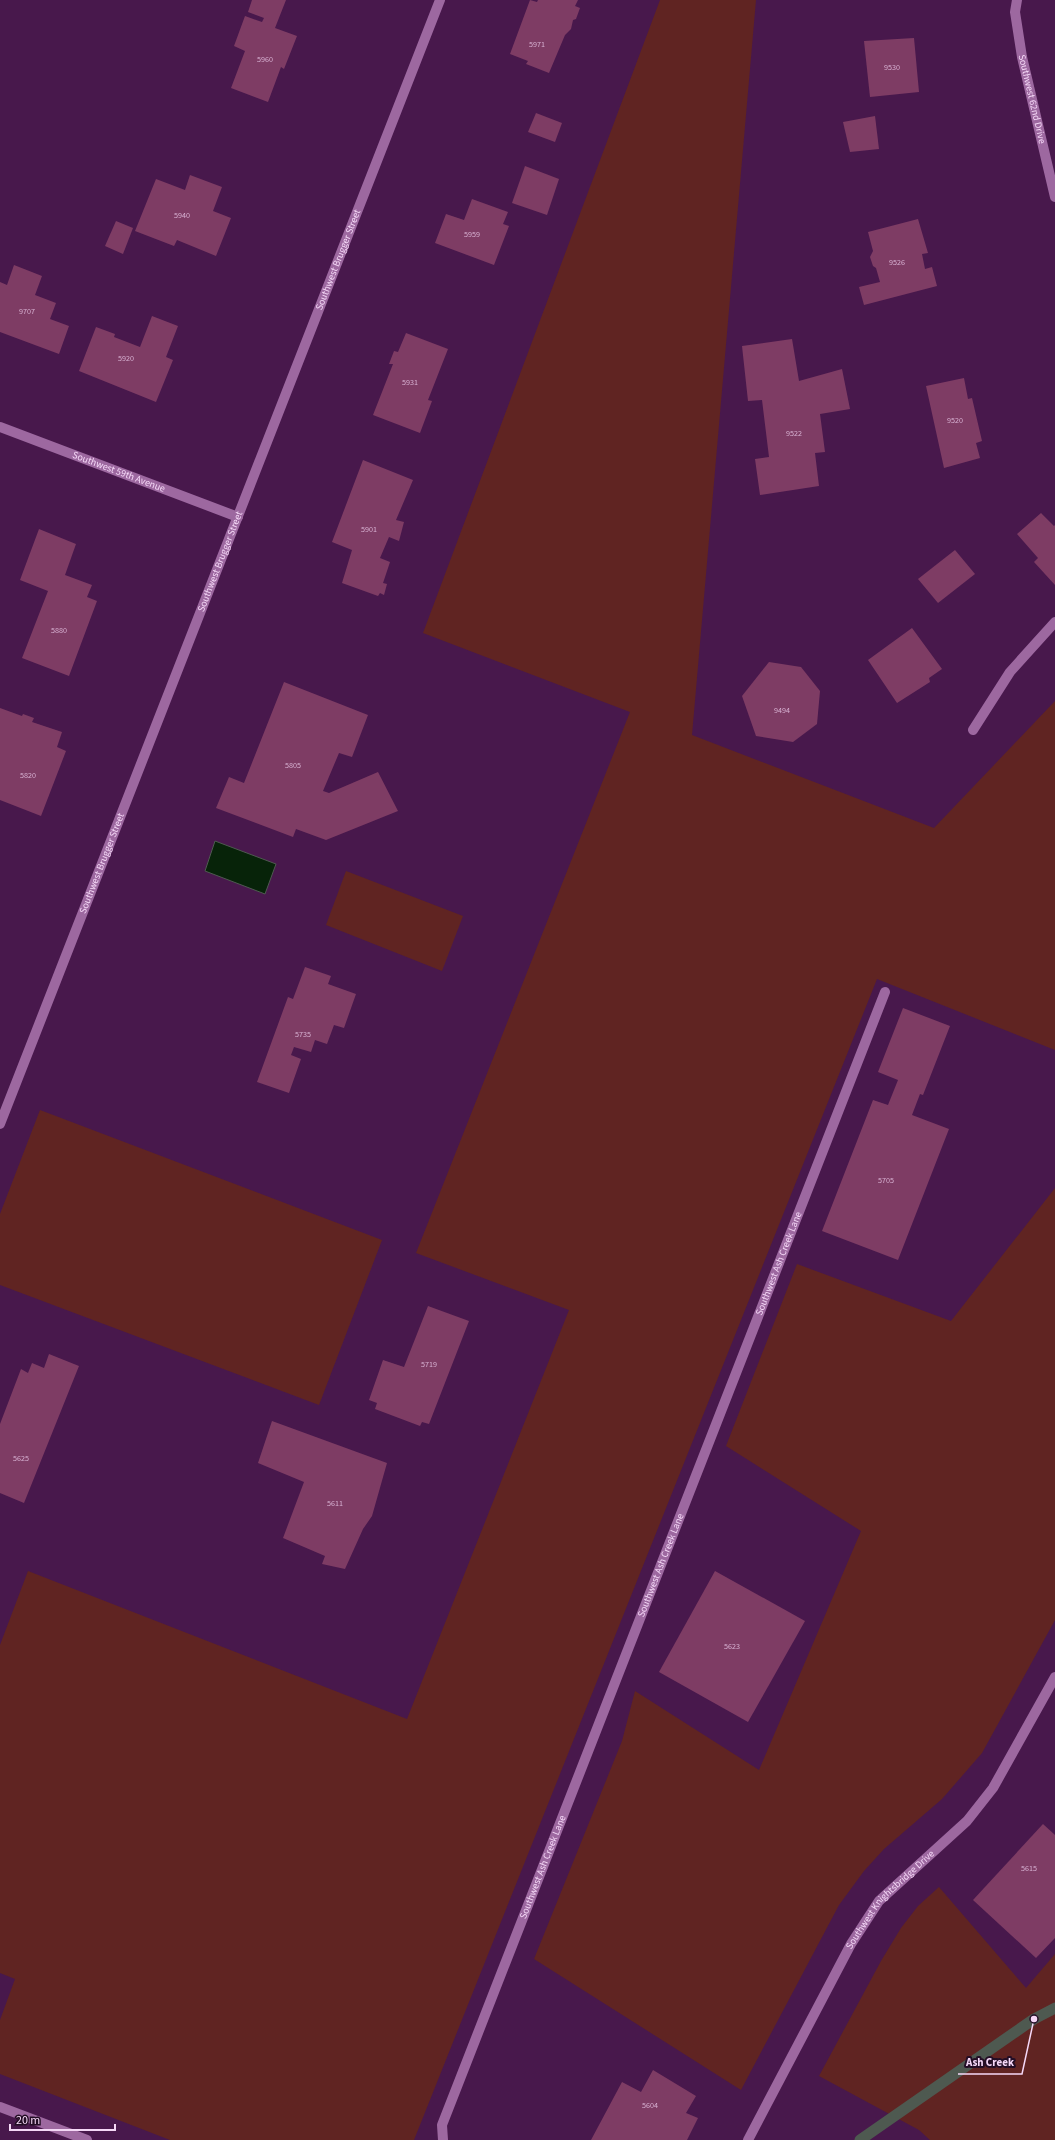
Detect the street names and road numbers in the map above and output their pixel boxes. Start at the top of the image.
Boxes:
street label: Southwest 62nd Drive [1015,53,1049,145]
street label: Southwest Brugger Street [312,207,365,312]
street label: Southwest 59th Avenue [70,448,167,496]
street label: Southwest Brugger Street [194,509,246,614]
street label: Southwest Brugger Street [76,810,128,916]
street label: Southwest Ash Creek Lane [752,1210,805,1317]
street label: Southwest Ash Creek Lane [634,1511,687,1619]
street label: Southwest Ash Creek Lane [516,1813,569,1921]
street label: Southwest Knightsbridge Drive [843,1847,938,1952]

